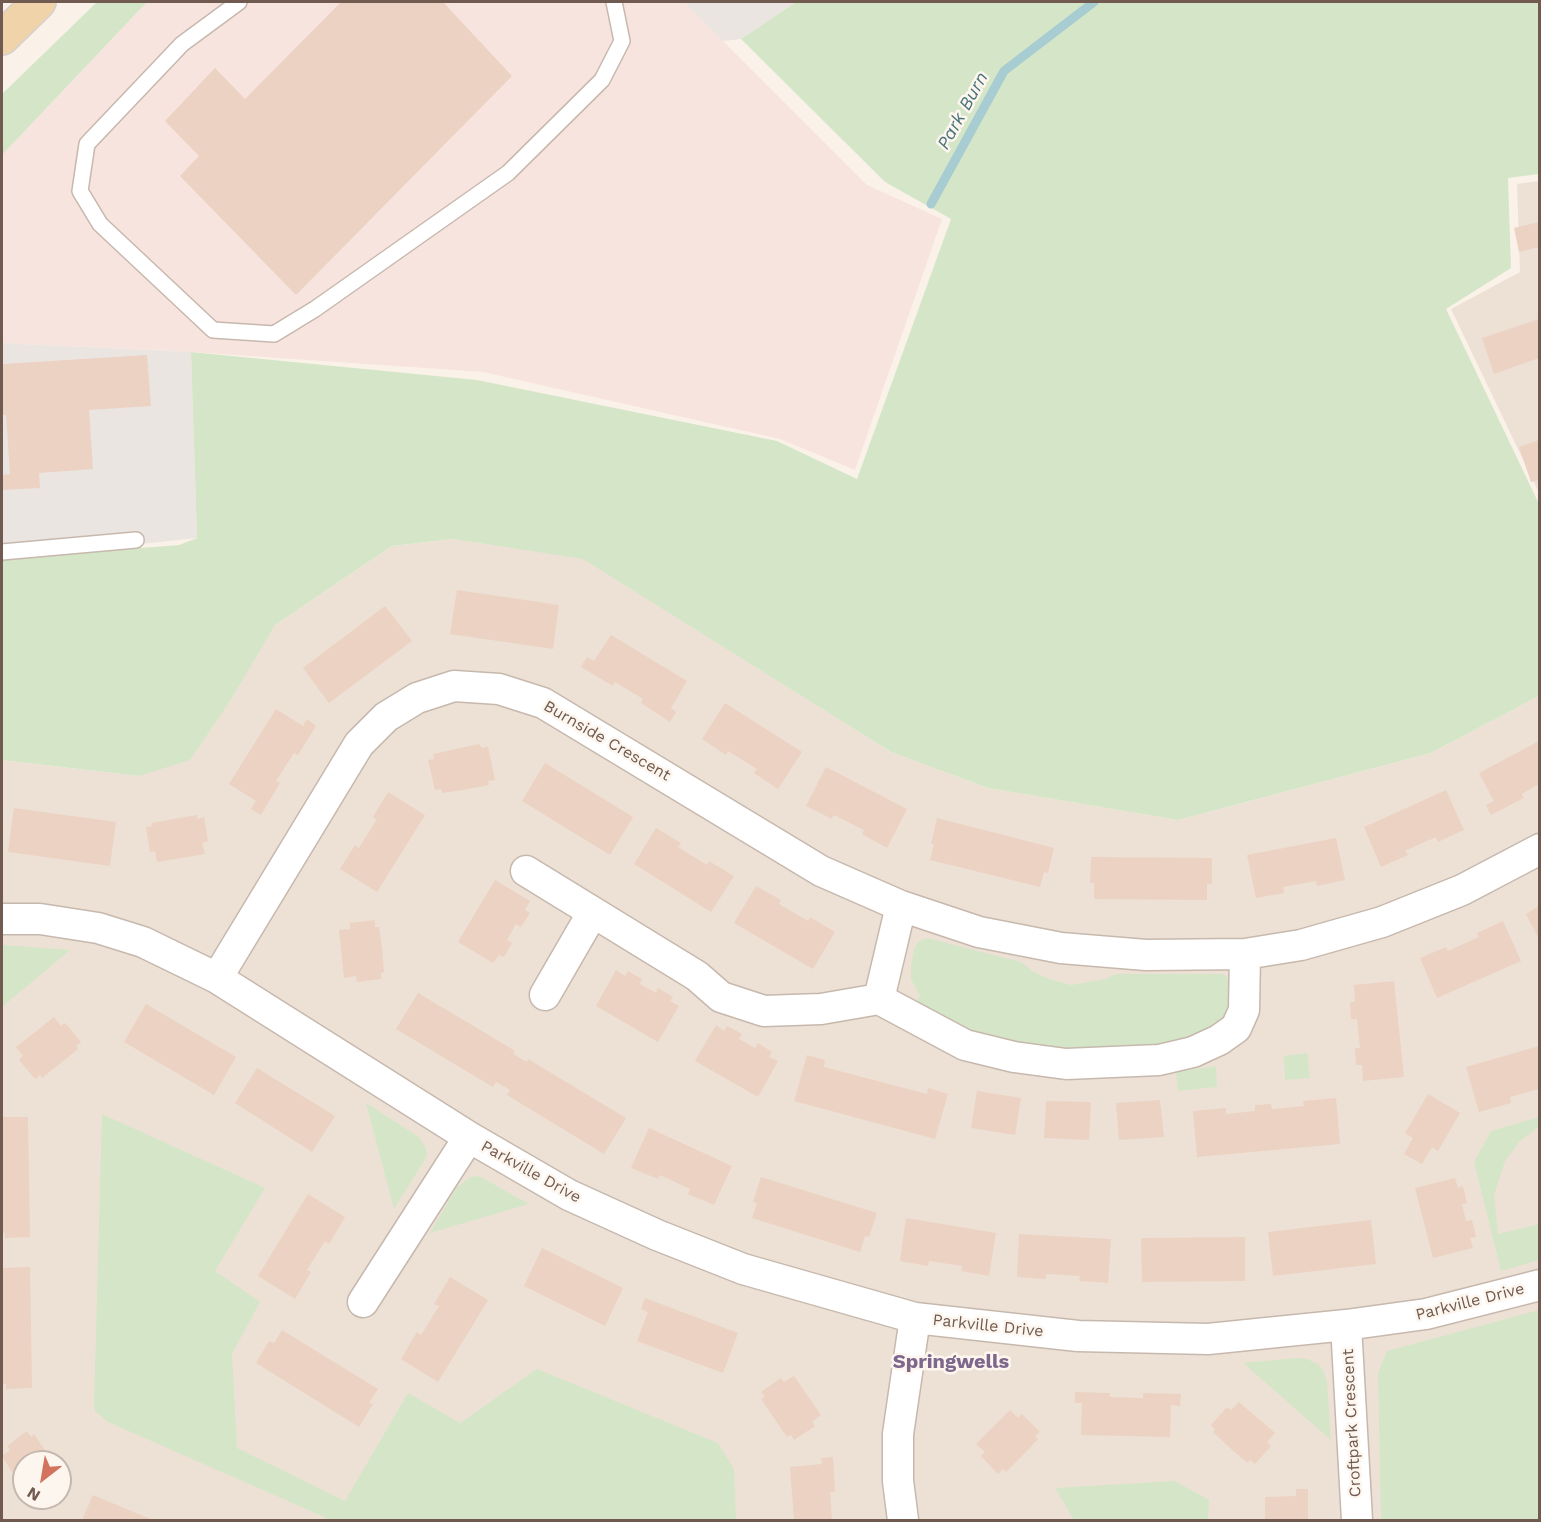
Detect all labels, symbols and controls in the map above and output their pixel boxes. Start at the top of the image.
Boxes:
water label: Park Burn [933,69,993,153]
street label: Burnside Crescent [540,697,674,785]
street label: Parkville Drive [478,1137,584,1207]
street label: Parkville Drive [1414,1279,1526,1325]
street label: Parkville Drive [932,1311,1044,1341]
street label: Croftpark Crescent [1339,1348,1365,1498]
district label: Springwells [893,1350,1009,1374]
north arrow [12,1450,72,1510]
text: N [24,1483,43,1505]

